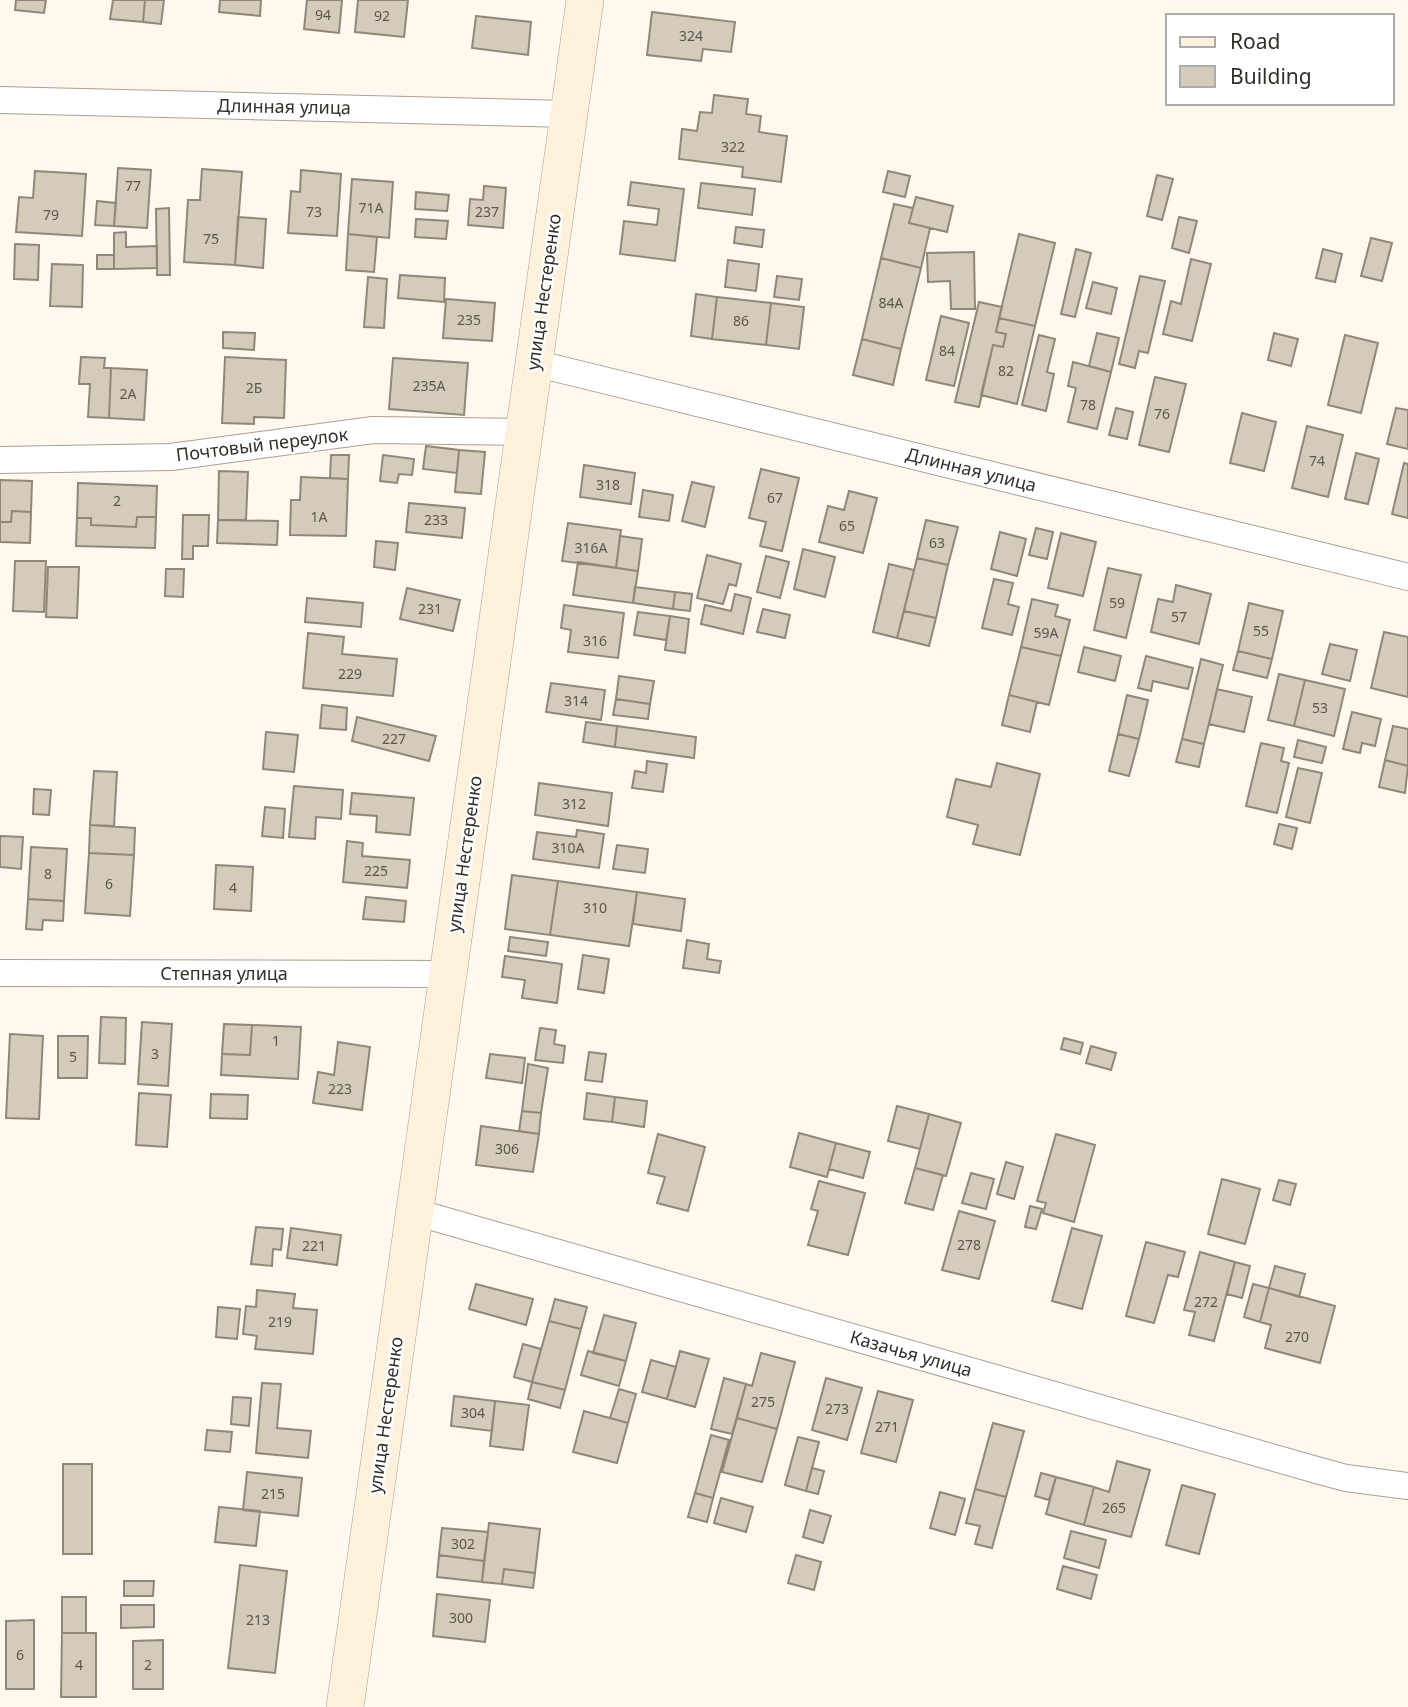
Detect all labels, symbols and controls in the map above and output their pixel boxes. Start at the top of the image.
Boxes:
house number: 94 [315,5,331,24]
house number: 92 [374,6,390,25]
legend [1166,14,1394,105]
house number: 324 [679,26,703,45]
text: Road [1230,27,1280,55]
text: Building [1230,62,1312,90]
street label: Длинная улица [217,93,351,119]
house number: 322 [721,137,745,156]
house number: 77 [125,176,141,195]
house number: 71А [359,198,384,217]
house number: 73 [306,202,322,221]
house number: 237 [475,202,499,221]
house number: 79 [43,205,59,224]
street label: улица Нестеренко [520,212,566,372]
house number: 75 [203,229,219,248]
house number: 84А [879,293,904,312]
house number: 235 [457,310,481,329]
house number: 86 [733,311,749,330]
house number: 84 [939,341,955,360]
house number: 82 [998,361,1014,380]
house number: 235А [413,376,446,395]
house number: 2Б [246,378,262,397]
house number: 2А [120,384,137,403]
house number: 78 [1080,395,1096,414]
house number: 76 [1154,404,1170,423]
street label: Почтовый переулок [175,421,350,466]
street label: Длинная улица [904,441,1039,497]
house number: 74 [1309,451,1325,470]
house number: 318 [596,475,620,494]
house number: 67 [767,488,783,507]
house number: 2 [113,491,121,510]
house number: 1А [311,507,328,526]
house number: 233 [424,510,448,529]
house number: 65 [839,516,855,535]
house number: 63 [929,533,945,552]
house number: 316А [575,538,608,557]
house number: 59 [1109,593,1125,612]
house number: 231 [418,599,442,618]
house number: 57 [1171,607,1187,626]
house number: 55 [1253,621,1269,640]
house number: 59А [1034,623,1059,642]
house number: 316 [583,631,607,650]
house number: 229 [338,664,362,683]
house number: 314 [564,691,588,710]
house number: 53 [1312,698,1328,717]
house number: 227 [382,729,406,748]
street label: улица Нестеренко [441,774,487,934]
house number: 312 [562,794,586,813]
house number: 310А [552,838,585,857]
house number: 225 [364,861,388,880]
house number: 8 [44,864,52,883]
house number: 6 [105,874,113,893]
house number: 4 [229,878,237,897]
house number: 310 [583,898,607,917]
street label: Степная улица [160,961,288,985]
house number: 1 [272,1031,280,1050]
house number: 3 [151,1044,159,1063]
house number: 5 [69,1047,77,1066]
house number: 223 [328,1079,352,1098]
house number: 306 [495,1139,519,1158]
house number: 278 [957,1235,981,1254]
house number: 221 [302,1236,326,1255]
house number: 272 [1194,1292,1218,1311]
house number: 219 [268,1312,292,1331]
street label: Казачья улица [847,1324,975,1382]
house number: 270 [1285,1327,1309,1346]
street label: улица Нестеренко [362,1335,408,1495]
house number: 275 [751,1392,775,1411]
house number: 273 [825,1399,849,1418]
house number: 304 [461,1403,485,1422]
house number: 271 [875,1417,899,1436]
house number: 215 [261,1484,285,1503]
house number: 265 [1102,1498,1126,1517]
house number: 302 [451,1534,475,1553]
house number: 300 [449,1608,473,1627]
house number: 213 [246,1610,270,1629]
house number: 6 [16,1645,24,1664]
house number: 4 [75,1655,83,1674]
house number: 2 [144,1655,152,1674]

